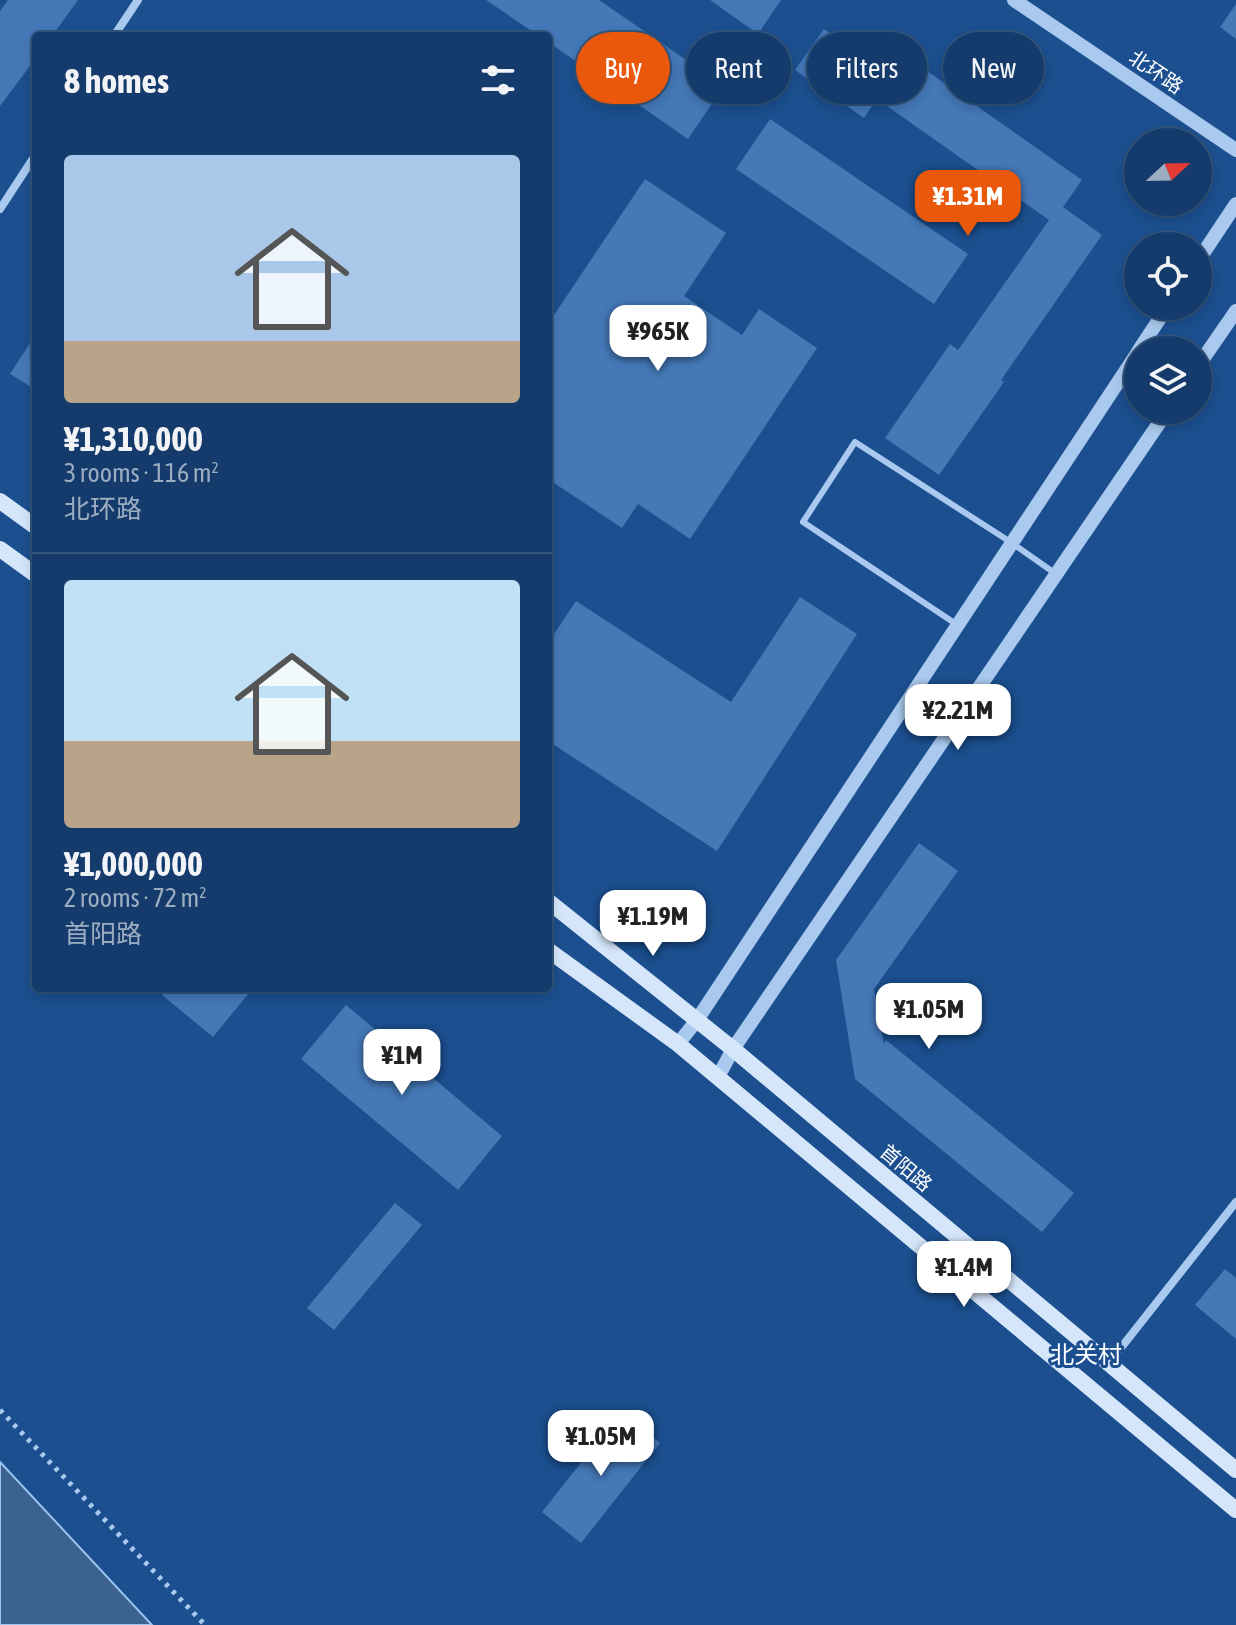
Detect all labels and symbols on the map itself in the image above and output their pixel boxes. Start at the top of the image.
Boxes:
street label: 北环路 [1125,45,1188,98]
north arrow [1124,128,1212,216]
pin: ¥1.31M [903,170,1033,238]
pin: ¥965K [602,305,714,373]
pin: ¥2.21M [893,684,1023,752]
pin: ¥1.19M [588,890,718,958]
pin: ¥1.05M [864,983,994,1051]
pin: ¥1M [363,1029,441,1097]
street label: 首阳路 [876,1140,937,1196]
pin: ¥1.4M [908,1241,1020,1309]
district label: 北关村 [1050,1341,1122,1368]
pin: ¥1.05M [536,1410,666,1478]

